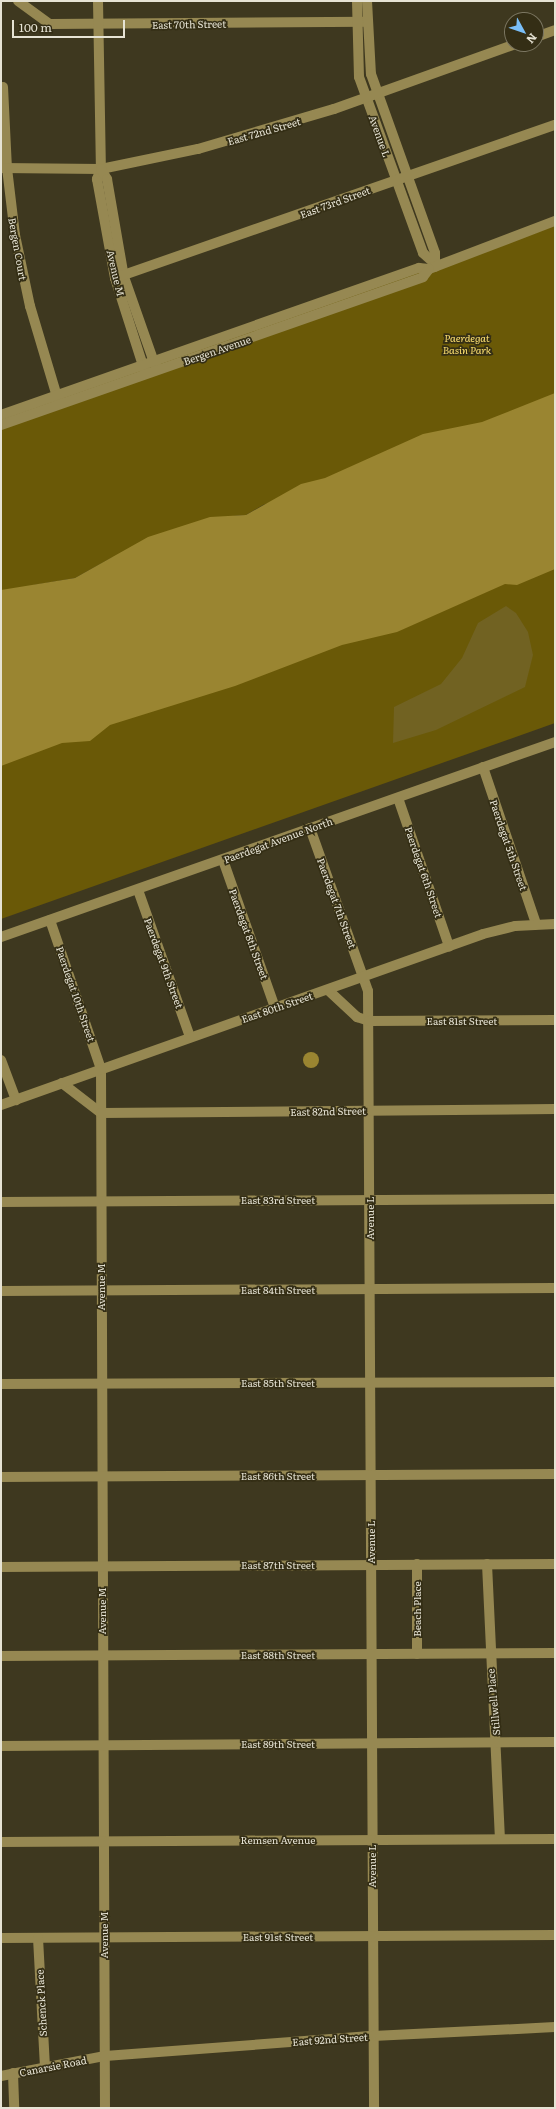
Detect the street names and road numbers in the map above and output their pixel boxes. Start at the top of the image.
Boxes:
street label: East 70th Street [152,17,226,31]
street label: Avenue L [367,114,393,158]
street label: East 72nd Street [226,115,302,147]
street label: East 73rd Street [298,184,372,220]
street label: Bergen Court [7,217,29,281]
street label: Avenue M [105,249,127,297]
street label: Bergen Avenue [182,333,252,367]
street label: Paerdegat 5th Street [488,798,530,892]
street label: Paerdegat Avenue North [222,815,334,865]
street label: Paerdegat 6th Street [403,825,445,919]
street label: Paerdegat 7th Street [315,856,359,950]
street label: Paerdegat 8th Street [227,887,271,981]
street label: Paerdegat 9th Street [142,916,186,1010]
street label: Paerdegat 10th Street [54,945,98,1043]
street label: East 80th Street [240,989,314,1025]
street label: East 81st Street [427,1015,497,1027]
street label: East 82nd Street [290,1104,366,1118]
street label: East 83rd Street [241,1194,315,1206]
street label: Avenue L [364,1196,376,1240]
street label: Avenue M [95,1263,107,1311]
street label: East 84th Street [241,1284,315,1296]
street label: East 85th Street [241,1377,315,1389]
street label: East 86th Street [241,1470,315,1482]
street label: Avenue L [365,1520,377,1564]
street label: East 87th Street [241,1559,315,1571]
street label: Beach Place [411,1581,423,1637]
street label: Avenue M [96,1587,108,1635]
street label: East 88th Street [241,1649,315,1661]
street label: Stillwell Place [484,1668,502,1736]
street label: East 89th Street [241,1738,315,1750]
street label: Remsen Avenue [241,1834,315,1846]
street label: Avenue L [366,1844,378,1888]
street label: Avenue M [98,1911,110,1959]
street label: East 91st Street [243,1931,313,1943]
street label: Schenck Place [33,1969,49,2037]
street label: East 92nd Street [292,2030,368,2048]
street label: Canarsie Road [18,2054,88,2078]

